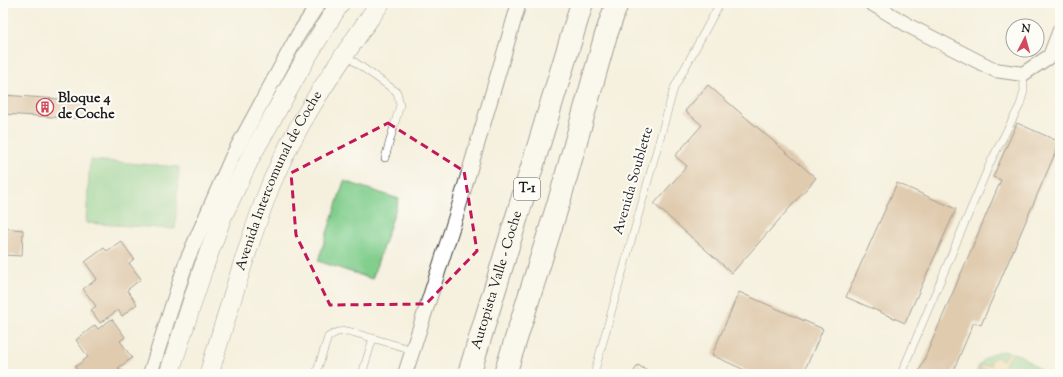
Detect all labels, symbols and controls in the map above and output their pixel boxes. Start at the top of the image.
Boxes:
north arrow [1005,18,1045,58]
text: N [1020,21,1031,37]
street label: Avenida Intercomunal de Coche [231,87,328,273]
place label: Bloque 4 de Coche [58,89,115,125]
building icon: Bloque 4 de Coche [35,97,55,117]
street label: Avenida Soublette [609,125,659,237]
road number: T-1 [514,178,540,200]
street label: Autopista Valle - Coche [467,208,528,352]

